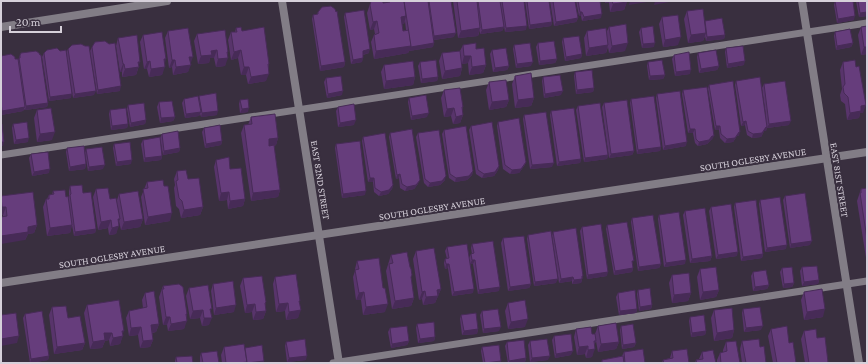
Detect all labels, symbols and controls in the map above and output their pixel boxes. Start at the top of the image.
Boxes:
scale bar [10,8,61,34]
text: 20 m [16,15,41,29]
street label: EAST 82ND STREET [309,140,332,221]
street label: EAST 81ST STREET [828,142,851,219]
street label: SOUTH OGLESBY AVENUE [699,146,808,173]
street label: SOUTH OGLESBY AVENUE [378,195,487,222]
street label: SOUTH OGLESBY AVENUE [58,243,167,270]

